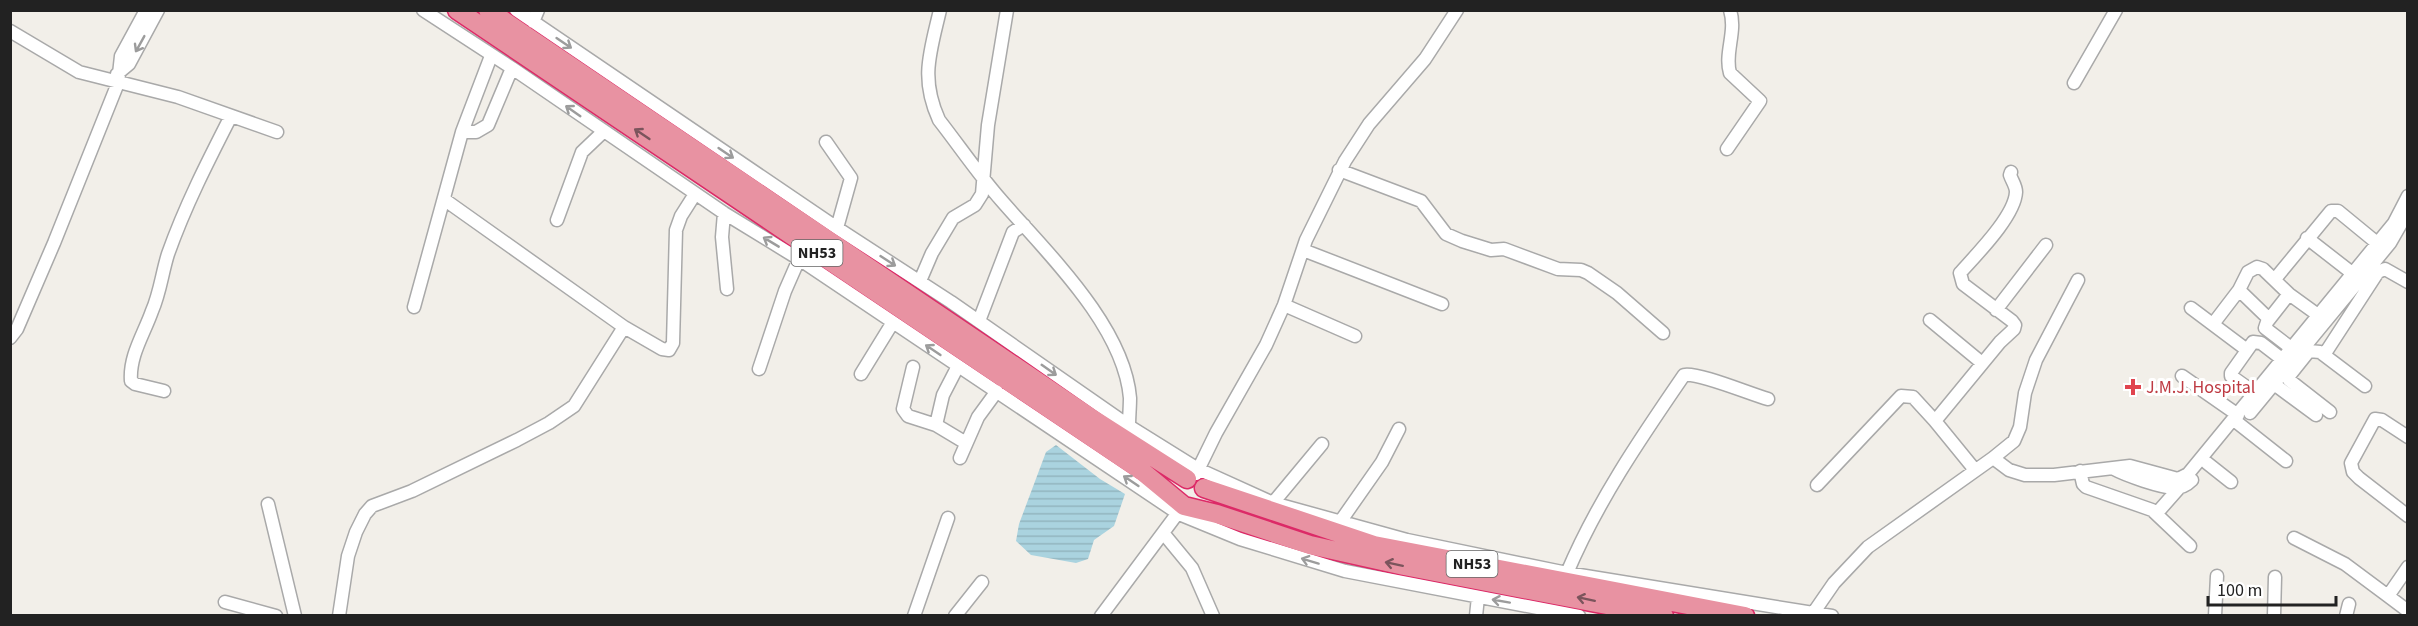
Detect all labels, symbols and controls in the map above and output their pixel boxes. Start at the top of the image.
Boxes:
one-way arrow [134,35,146,52]
one-way arrow [556,37,572,49]
one-way arrow [566,105,582,117]
one-way arrow [634,128,650,140]
one-way arrow [717,146,734,159]
one-way arrow [763,235,780,247]
road number: NH53 [792,240,842,266]
one-way arrow [879,255,896,267]
one-way arrow [926,344,942,356]
one-way arrow [1041,364,1057,376]
place label: J.M.J. Hospital [2146,375,2255,400]
marker: J.M.J. Hospital [2124,378,2142,396]
one-way arrow [1123,475,1139,487]
road number: NH53 [1446,551,1498,577]
one-way arrow [1301,555,1320,566]
one-way arrow [1385,557,1404,569]
scale bar [2208,569,2336,607]
text: 100 m [2217,578,2262,603]
one-way arrow [1577,593,1596,604]
one-way arrow [1491,595,1511,606]

